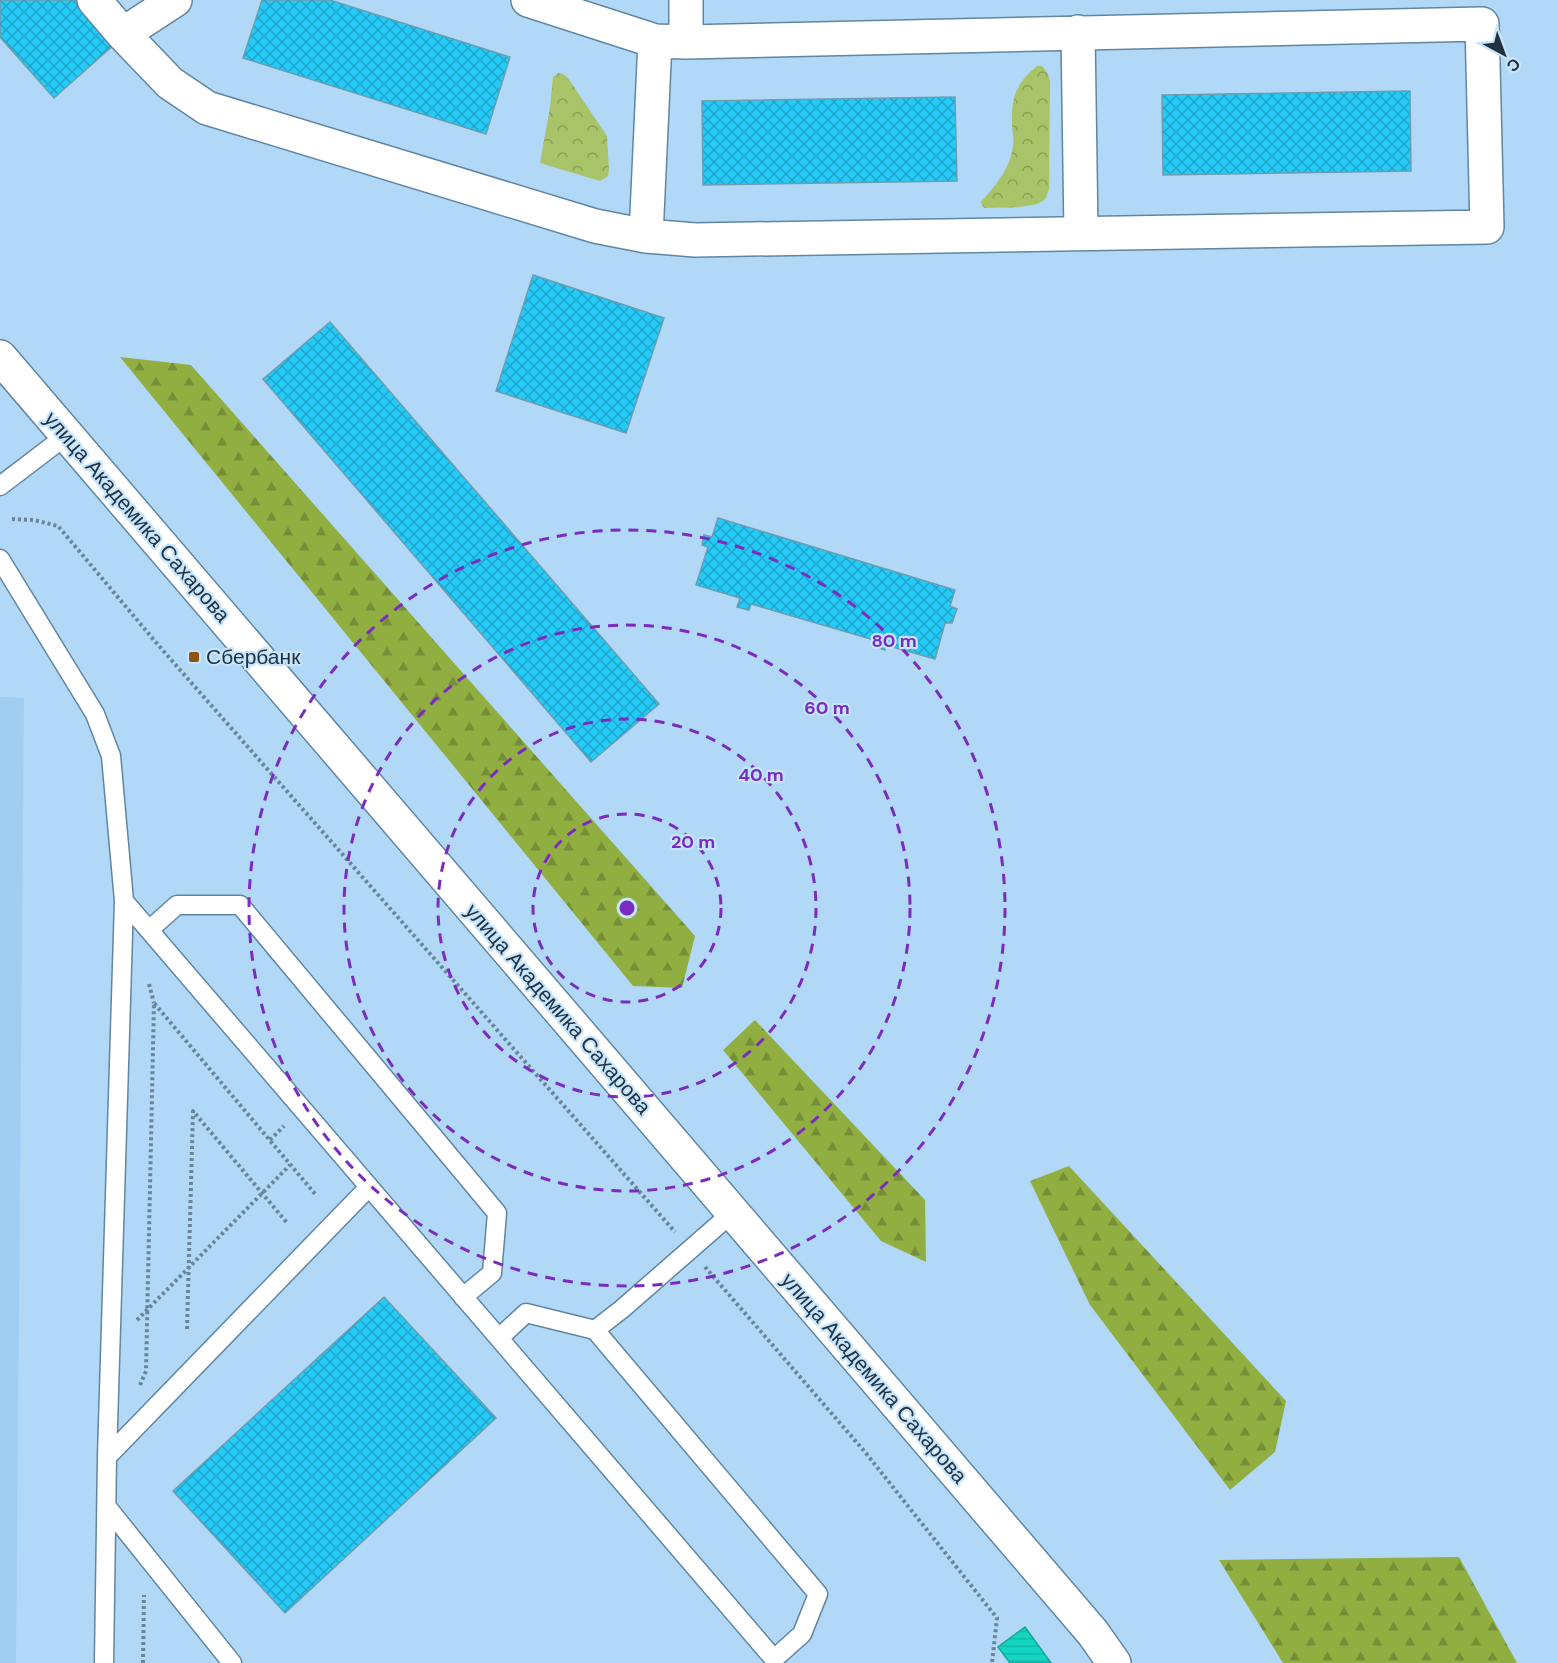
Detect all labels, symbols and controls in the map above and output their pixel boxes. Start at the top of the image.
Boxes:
north arrow [1474,24,1534,84]
text: С [1502,53,1525,77]
street label: улица Академика Сахарова [38,406,237,629]
text: 80 m [871,629,917,653]
place label: Сбербанк [206,643,301,671]
marker: Сбербанк [187,650,201,664]
text: 60 m [804,696,850,720]
text: 40 m [738,763,784,787]
text: 20 m [671,830,715,854]
street label: улица Академика Сахарова [459,898,658,1121]
centre of rings [617,898,637,918]
street label: улица Академика Сахарова [775,1267,974,1490]

